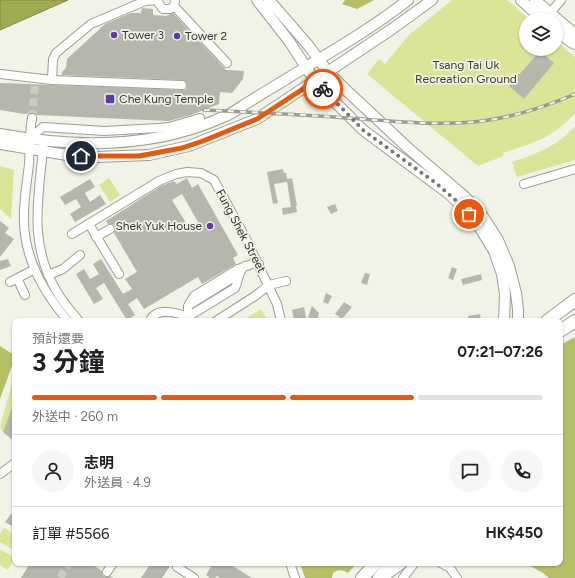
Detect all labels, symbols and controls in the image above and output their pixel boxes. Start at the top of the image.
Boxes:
map controls [519,12,563,56]
button: layers [519,12,563,56]
place label: Tower 3 [122,28,164,42]
place label: Tower 2 [185,29,227,43]
marker: Tower 3 [109,30,119,40]
marker: Tower 2 [172,31,182,41]
park label: Tsang Tai Uk Recreation Ground [415,58,517,86]
courier [303,69,343,109]
icon: bike [312,78,334,100]
place label: Che Kung Temple [119,92,214,106]
marker: Che Kung Temple [104,93,116,105]
pin [64,139,98,173]
icon: home [70,145,92,167]
street label: Fung Shek Street [213,187,269,276]
pin [452,197,486,231]
icon: bag [458,203,480,225]
place label: Shek Yuk House [115,219,202,233]
marker: Shek Yuk House [205,221,215,231]
text: 預計還要 [32,331,84,346]
text: 07:21–07:26 [457,343,543,361]
text: 3 分鐘 [32,346,105,378]
text: 外送中 · 260 m [32,409,118,424]
button: person [32,450,74,492]
button: chat [449,450,491,492]
button: phone [501,450,543,492]
text: 志明 [84,454,114,472]
text: 外送員 · 4.9 [84,475,151,490]
text: HK$450 [486,524,543,542]
text: 訂單 #5566 [32,525,109,543]

